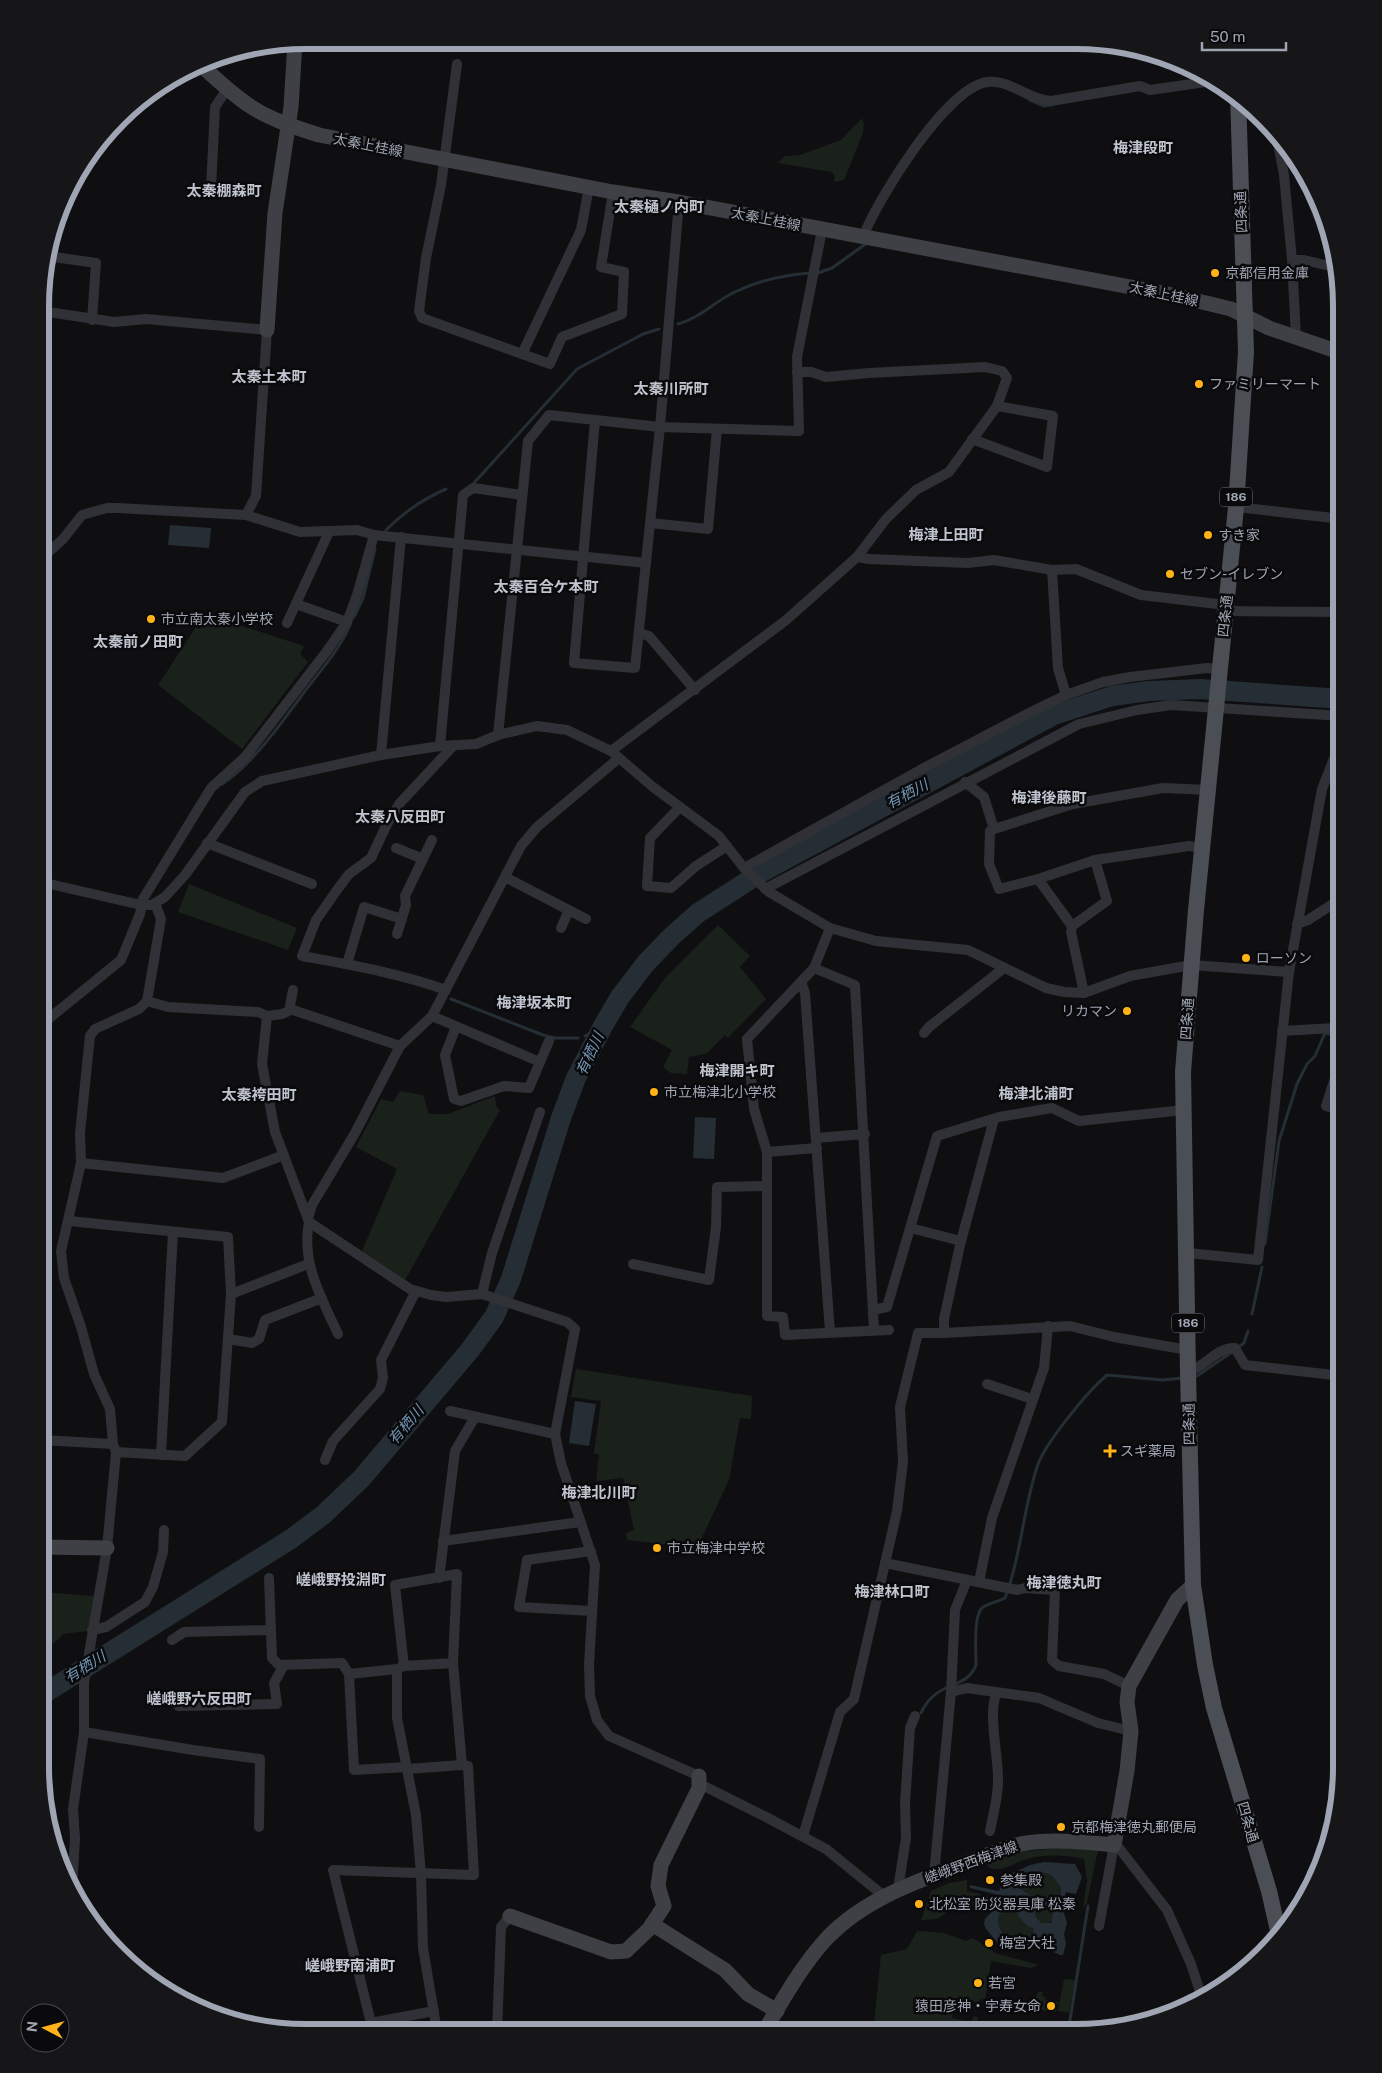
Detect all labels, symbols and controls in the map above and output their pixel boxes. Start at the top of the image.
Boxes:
scale bar [1202,20,1286,52]
text: 50 m [1210,28,1245,45]
street label: 太秦上桂線 [332,130,404,160]
district label: 梅津段町 [1113,139,1173,156]
district label: 太秦棚森町 [186,182,262,199]
street label: 四条通 [1232,191,1250,233]
district label: 太秦樋ノ内町 [614,198,704,215]
street label: 太秦上桂線 [730,204,802,234]
place label: 京都信用金庫 [1225,265,1309,281]
marker: 京都信用金庫 [1209,267,1221,279]
street label: 太秦上桂線 [1128,279,1200,309]
district label: 太秦土本町 [231,368,307,385]
place label: ファミリーマート [1209,376,1321,392]
marker: ファミリーマート [1193,378,1205,390]
district label: 太秦川所町 [633,380,709,397]
road number: 186 [1220,488,1252,507]
district label: 梅津上田町 [908,526,984,543]
place label: すき家 [1218,527,1260,543]
marker: すき家 [1202,529,1214,541]
place label: セブン-イレブン [1180,566,1283,582]
marker: セブン-イレブン [1164,568,1176,580]
district label: 太秦百合ケ本町 [493,578,599,595]
street label: 四条通 [1215,594,1235,638]
place label: 市立南太秦小学校 [161,611,273,627]
marker: 市立南太秦小学校 [145,613,157,625]
district label: 太秦前ノ田町 [93,633,183,650]
water label: 有栖川 [883,775,932,812]
district label: 梅津後藤町 [1011,789,1087,806]
district label: 太秦八反田町 [355,808,445,825]
place label: ローソン [1256,950,1312,966]
marker: ローソン [1240,952,1252,964]
district label: 梅津坂本町 [496,994,572,1011]
street label: 四条通 [1178,997,1196,1041]
place label: リカマン [1061,1003,1117,1019]
marker: リカマン [1121,1005,1133,1017]
water label: 有栖川 [572,1028,608,1078]
district label: 梅津開キ町 [699,1062,775,1079]
place label: 市立梅津北小学校 [664,1084,776,1100]
district label: 梅津北浦町 [998,1085,1074,1102]
district label: 太秦袴田町 [221,1086,297,1103]
marker: 市立梅津北小学校 [648,1086,660,1098]
road number: 186 [1172,1314,1204,1332]
water label: 有栖川 [385,1400,428,1447]
street label: 四条通 [1181,1403,1197,1445]
place label: スギ薬局 [1120,1443,1176,1459]
marker: スギ薬局 [1104,1445,1116,1457]
district label: 梅津北川町 [561,1484,637,1501]
place label: 市立梅津中学校 [667,1540,765,1556]
marker: 市立梅津中学校 [651,1542,663,1554]
district label: 嵯峨野投淵町 [296,1571,386,1588]
district label: 梅津徳丸町 [1026,1574,1102,1591]
district label: 梅津林口町 [854,1583,930,1600]
water label: 有栖川 [61,1646,110,1686]
district label: 嵯峨野六反田町 [146,1690,252,1707]
street label: 四条通 [1235,1800,1261,1844]
place label: 京都梅津徳丸郵便局 [1071,1819,1197,1835]
marker: 京都梅津徳丸郵便局 [1055,1821,1067,1833]
street label: 嵯峨野西梅津線 [922,1838,1020,1886]
place label: 参集殿 [1000,1872,1042,1888]
marker: 参集殿 [984,1874,996,1886]
place label: 北松室 防災器具庫 松秦 [929,1896,1076,1912]
marker: 北松室 防災器具庫 松秦 [913,1898,925,1910]
place label: 梅宮大社 [999,1935,1055,1951]
marker: 梅宮大社 [983,1937,995,1949]
district label: 嵯峨野南浦町 [305,1957,395,1974]
place label: 若宮 [988,1975,1016,1991]
marker: 若宮 [972,1977,984,1989]
place label: 猿田彦神・宇寿女命 [915,1998,1041,2014]
marker: 猿田彦神・宇寿女命 [1045,2000,1057,2012]
north arrow [20,2003,70,2053]
text: N [24,2020,41,2033]

